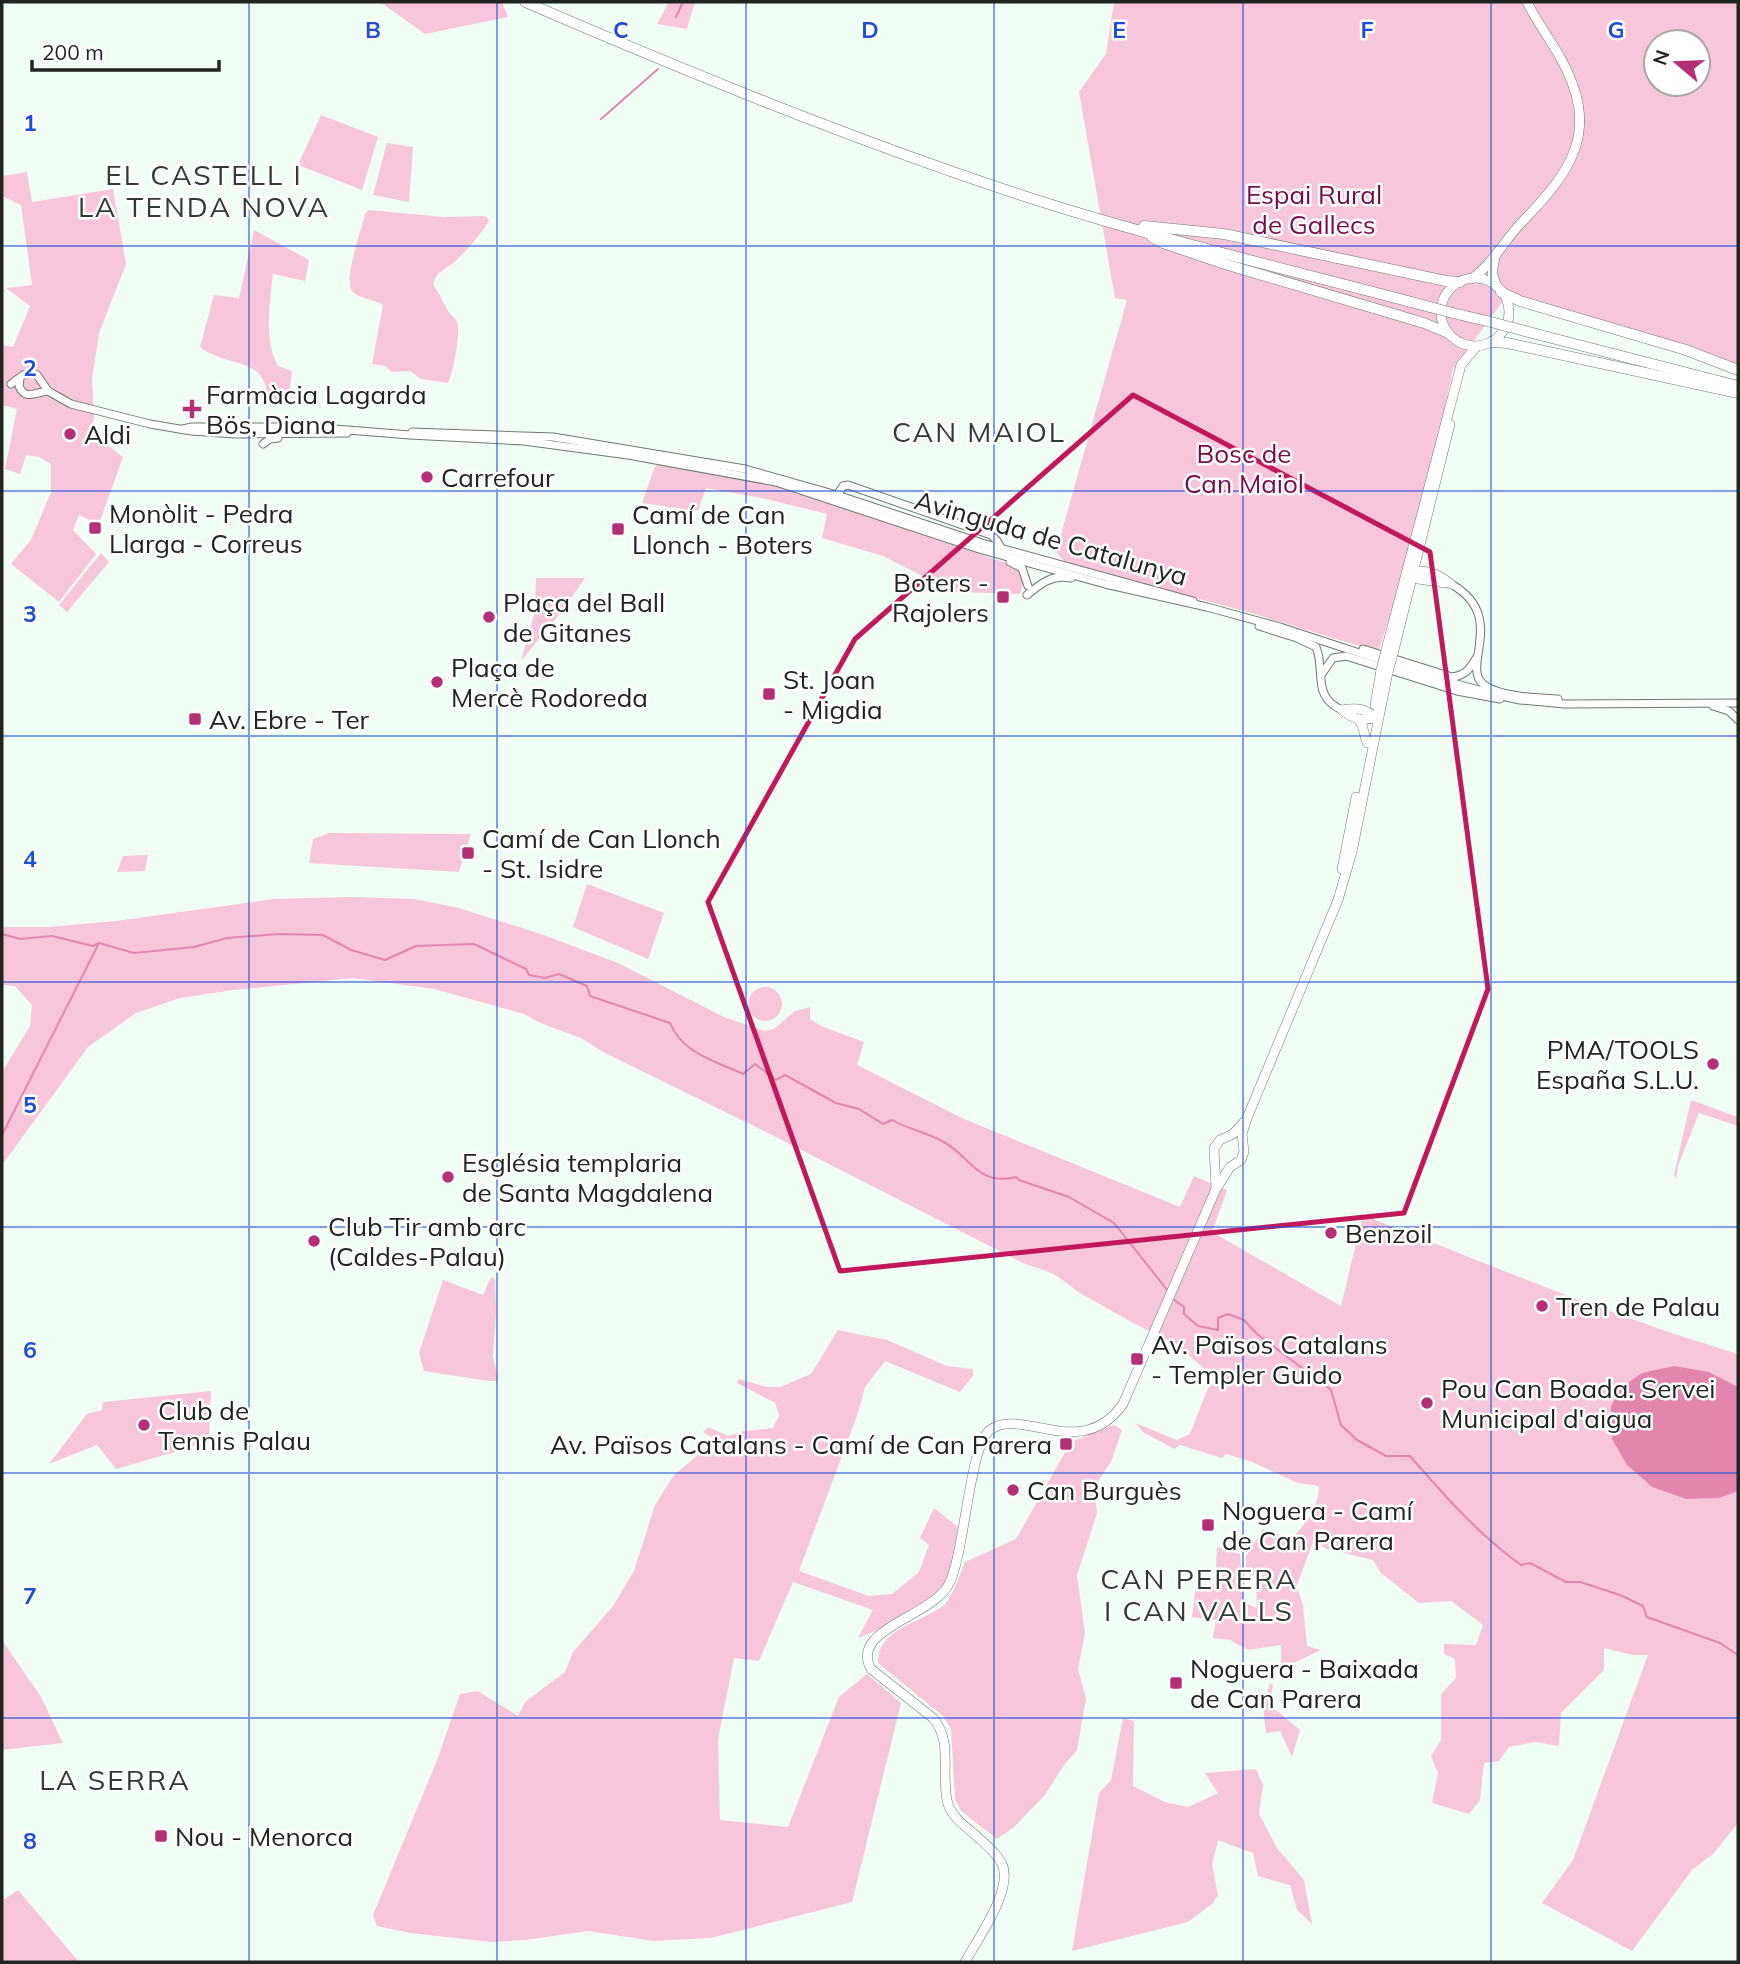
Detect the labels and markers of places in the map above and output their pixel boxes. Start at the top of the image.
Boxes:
place label: Farmàcia Lagarda Bös, Diana [206,378,427,441]
marker: Farmàcia Lagarda Bös, Diana [184,401,200,417]
place label: Aldi [84,418,131,451]
marker: Aldi [62,426,78,442]
place label: Carrefour [441,461,555,494]
marker: Carrefour [419,469,435,485]
place label: Monòlit - Pedra Llarga - Correus [109,497,303,560]
place label: Camí de Can Llonch - Boters [632,498,813,561]
marker: Monòlit - Pedra Llarga - Correus [87,520,103,536]
marker: Camí de Can Llonch - Boters [610,521,626,537]
place label: Boters - Rajolers [892,566,989,629]
place label: Plaça del Ball de Gitanes [503,586,665,649]
marker: Boters - Rajolers [995,589,1011,605]
marker: Plaça del Ball de Gitanes [481,609,497,625]
place label: Plaça de Mercè Rodoreda [451,651,648,714]
place label: St. Joan - Migdia [783,663,882,726]
marker: Plaça de Mercè Rodoreda [429,674,445,690]
marker: St. Joan - Migdia [761,686,777,702]
place label: Av. Ebre - Ter [209,703,370,736]
marker: Av. Ebre - Ter [187,711,203,727]
place label: Camí de Can Llonch - St. Isidre [482,822,721,885]
marker: Camí de Can Llonch - St. Isidre [460,845,476,861]
place label: PMA/TOOLS España S.L.U. [1536,1033,1699,1096]
marker: PMA/TOOLS España S.L.U. [1705,1056,1721,1072]
place label: Església templaria de Santa Magdalena [462,1146,713,1209]
marker: Església templaria de Santa Magdalena [440,1169,456,1185]
place label: Club Tir amb arc (Caldes-Palau) [328,1210,526,1273]
place label: Benzoil [1345,1217,1433,1250]
marker: Benzoil [1323,1225,1339,1241]
marker: Club Tir amb arc (Caldes-Palau) [306,1233,322,1249]
place label: Tren de Palau [1556,1290,1720,1323]
marker: Tren de Palau [1534,1298,1550,1314]
place label: Av. Països Catalans - Templer Guido [1151,1328,1388,1391]
marker: Av. Països Catalans - Templer Guido [1129,1351,1145,1367]
place label: Pou Can Boada. Servei Municipal d'aigua [1441,1372,1716,1435]
place label: Club de Tennis Palau [158,1394,311,1457]
marker: Pou Can Boada. Servei Municipal d'aigua [1419,1395,1435,1411]
marker: Club de Tennis Palau [136,1417,152,1433]
place label: Av. Països Catalans - Camí de Can Parera [550,1428,1052,1461]
marker: Av. Països Catalans - Camí de Can Parera [1058,1436,1074,1452]
place label: Can Burguès [1027,1474,1182,1507]
marker: Can Burguès [1005,1482,1021,1498]
place label: Noguera - Camí de Can Parera [1222,1494,1414,1557]
marker: Noguera - Camí de Can Parera [1200,1517,1216,1533]
place label: Noguera - Baixada de Can Parera [1190,1652,1419,1715]
marker: Noguera - Baixada de Can Parera [1168,1675,1184,1691]
place label: Nou - Menorca [175,1820,353,1853]
marker: Nou - Menorca [153,1828,169,1844]

